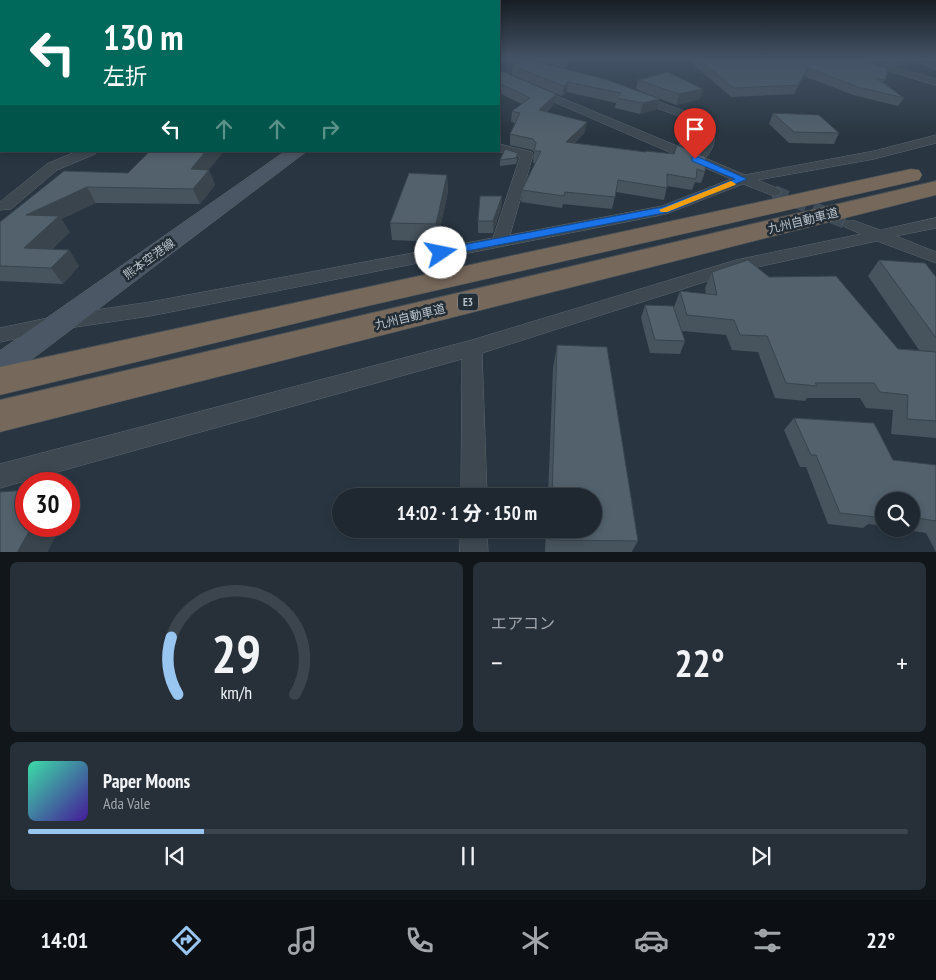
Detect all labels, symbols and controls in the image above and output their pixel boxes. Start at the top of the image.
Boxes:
text: 130 m [103,14,184,60]
icon: left [20,20,85,85]
text: 左折 [103,62,147,90]
pin [674,108,716,159]
icon: left [157,115,185,143]
icon: ahead [210,115,238,143]
icon: ahead [263,115,291,143]
icon: right [316,115,344,143]
icon: arrive [681,115,709,143]
street label: 九州自動車道 [766,205,840,237]
position arrow [414,226,466,278]
street label: 熊本空港線 [120,235,177,282]
road number: E3 [458,294,478,310]
street label: 九州自動車道 [373,301,447,333]
speed limit sign: 30 [15,472,80,537]
map controls [875,492,920,537]
button: search [875,492,920,537]
text: 14:02 · 1 分 · 150 m [397,501,537,525]
text: エアコン [491,613,555,633]
text: 29 [212,620,261,687]
text: 22° [674,638,725,687]
text: − [491,644,503,681]
text: + [896,644,908,681]
text: km/h [221,681,252,704]
text: Paper Moons [103,769,190,793]
text: Ada Vale [103,793,150,813]
icon: previous [161,842,189,870]
icon: pause [454,842,482,870]
icon: next [747,842,775,870]
icon: directions [169,923,204,958]
icon: music [285,923,320,958]
icon: phone [402,923,437,958]
icon: climate [518,923,553,958]
icon: car [634,923,669,958]
icon: filters [750,923,785,958]
text: 14:01 [41,926,88,954]
text: 22° [866,926,895,954]

